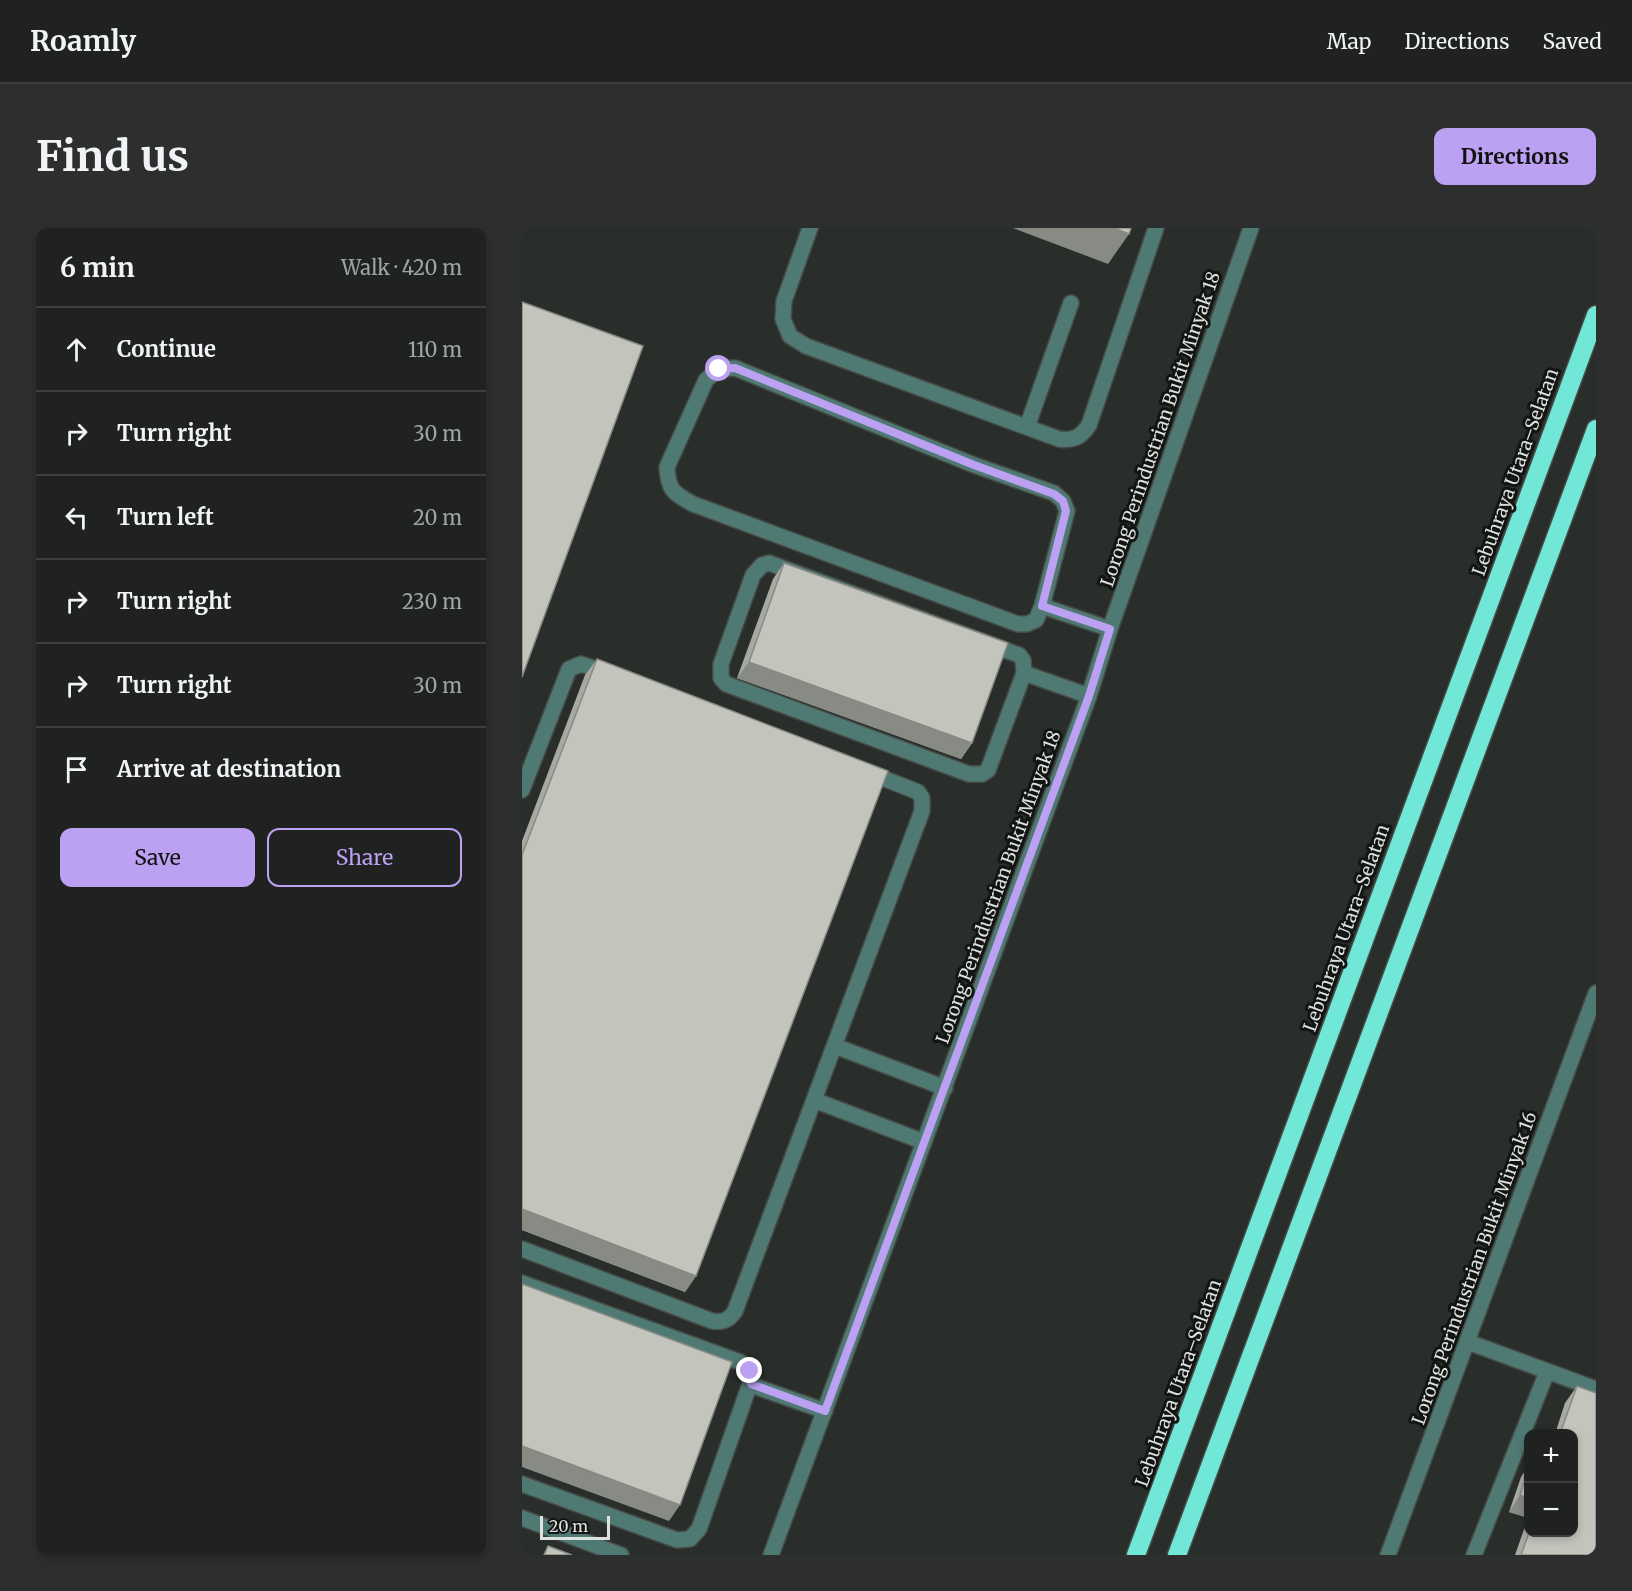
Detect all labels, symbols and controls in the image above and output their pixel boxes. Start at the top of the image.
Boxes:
text: Roamly [30,23,136,59]
text: Map [1327,28,1371,55]
text: Directions [1404,28,1509,55]
text: Saved [1542,28,1602,55]
button: Directions [1434,128,1596,185]
text: Find us [36,130,189,182]
text: 6 min [60,251,135,284]
text: Walk · 420 m [341,255,462,280]
street label: Lorong Perindustrian Bukit Minyak 18 [1095,268,1225,590]
icon: ahead [60,333,93,366]
text: Continue [117,335,216,363]
text: 110 m [408,337,462,362]
route start [705,355,731,381]
street label: Lebuhraya Utara–Selatan [1467,365,1563,579]
icon: right [60,417,93,450]
text: Turn right [117,419,231,447]
text: 30 m [413,421,462,446]
icon: left [60,501,93,534]
text: Turn left [117,503,214,531]
text: 20 m [413,505,462,530]
icon: right [60,585,93,618]
text: Turn right [117,587,231,615]
text: 230 m [402,589,462,614]
icon: right [60,669,93,702]
text: Turn right [117,671,231,699]
text: 30 m [413,673,462,698]
street label: Lorong Perindustrian Bukit Minyak 18 [930,727,1066,1047]
icon: arrive [60,753,93,786]
text: Arrive at destination [117,755,341,783]
street label: Lebuhraya Utara–Selatan [1298,821,1394,1035]
button: Save [60,828,255,887]
button: Share [267,828,462,887]
street label: Lorong Perindustrian Bukit Minyak 16 [1406,1108,1542,1428]
street label: Lebuhraya Utara–Selatan [1130,1276,1226,1490]
route end [736,1357,762,1383]
map controls [1524,1429,1578,1537]
button: + [1524,1429,1578,1483]
button: − [1524,1483,1578,1537]
scale bar [540,1513,610,1540]
text: 20 m [549,1516,588,1536]

